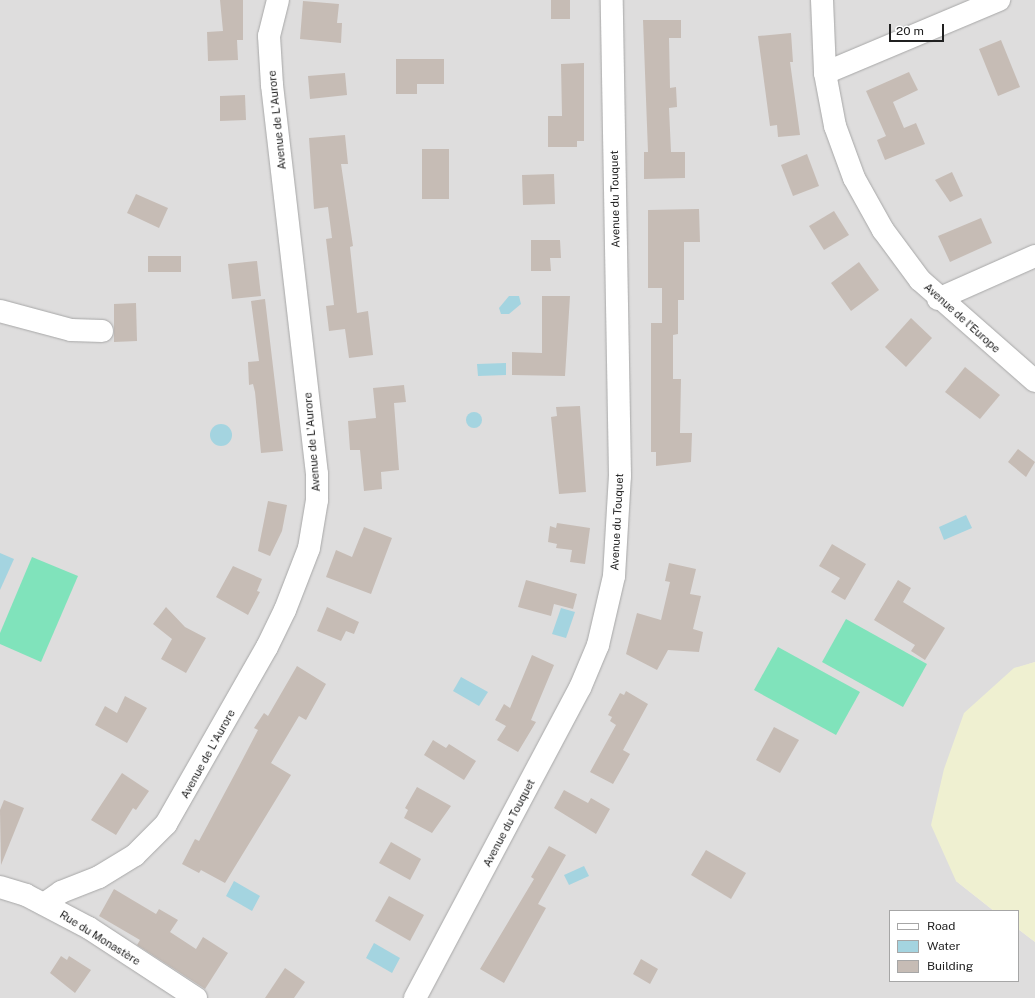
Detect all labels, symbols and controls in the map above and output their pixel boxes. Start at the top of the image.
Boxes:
scale bar [891,16,946,42]
text: 20 m [896,24,924,38]
street label: Avenue de L'Aurore [265,70,289,170]
street label: Avenue du Touquet [608,150,622,248]
street label: Avenue de l'Europe [921,280,1003,356]
street label: Avenue de L'Aurore [301,392,323,492]
street label: Avenue du Touquet [608,473,626,571]
street label: Avenue de L'Aurore [178,707,238,801]
street label: Avenue du Touquet [480,777,538,869]
street label: Rue du Monastère [57,908,143,968]
legend [889,910,1019,982]
text: Road [927,919,955,933]
text: Water [927,939,960,953]
text: Building [927,959,973,973]

